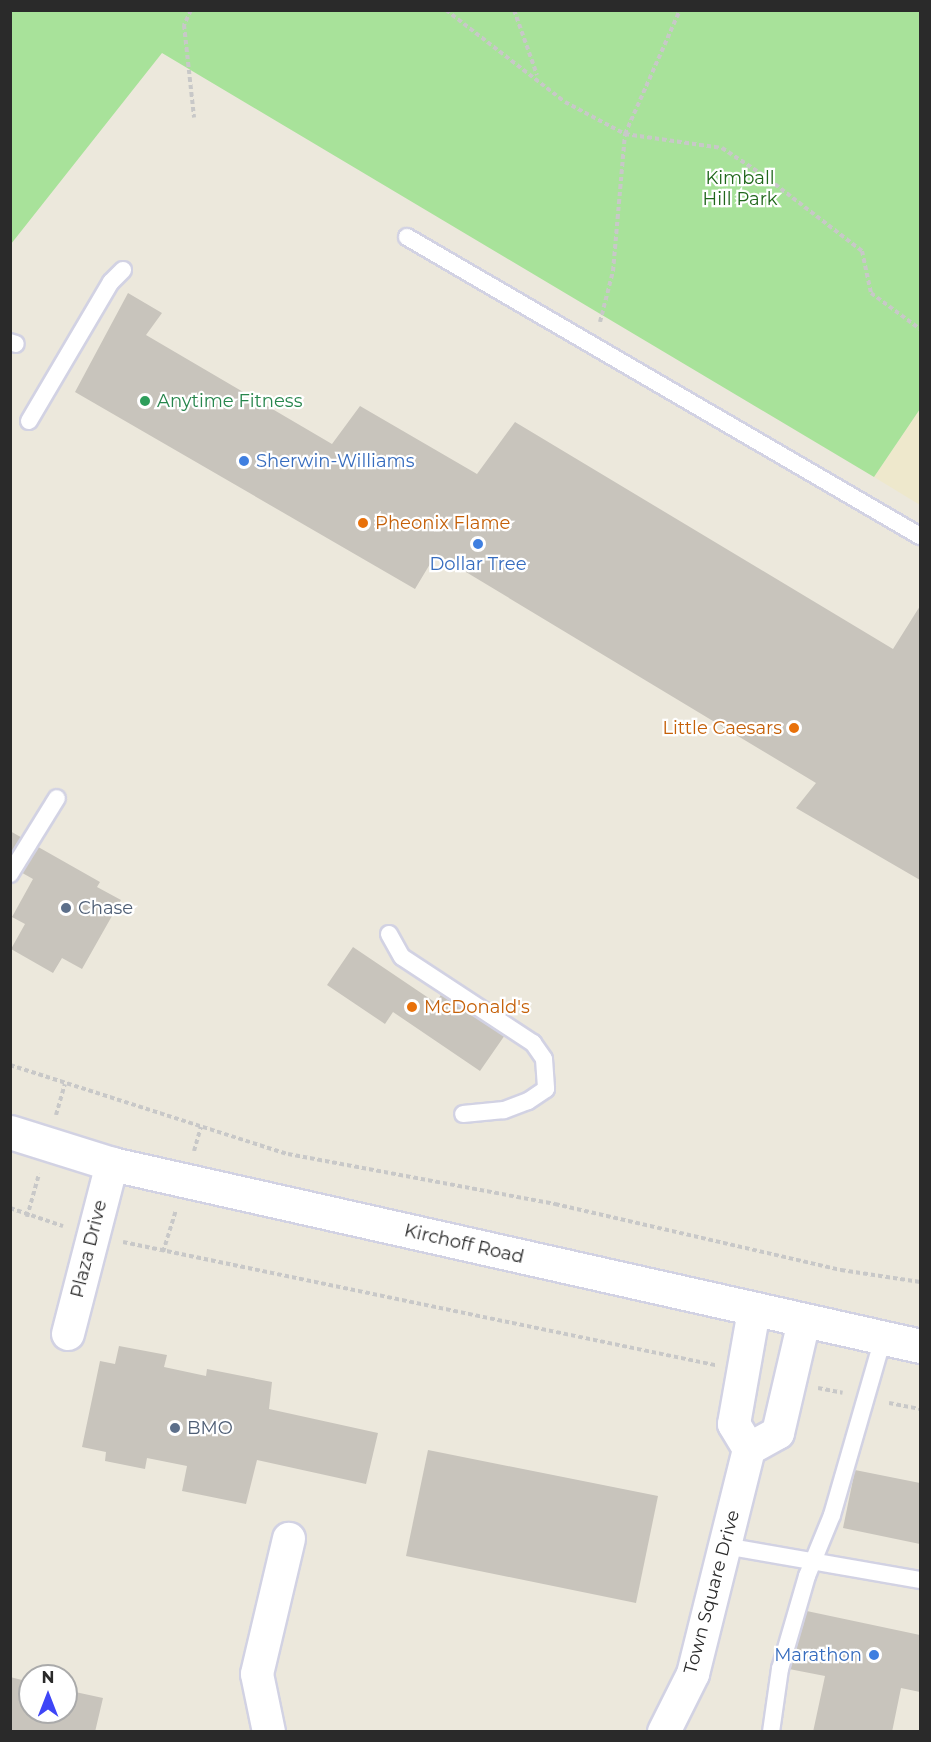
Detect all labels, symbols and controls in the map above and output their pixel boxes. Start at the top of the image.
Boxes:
park label: Kimball Hill Park [703,168,777,210]
place label: Anytime Fitness [157,390,302,412]
marker: Anytime Fitness [138,394,152,408]
place label: Sherwin-Williams [256,450,414,472]
marker: Sherwin-Williams [237,454,251,468]
place label: Pheonix Flame [375,512,510,534]
marker: Pheonix Flame [356,516,370,530]
marker: Dollar Tree [471,537,485,551]
place label: Dollar Tree [429,553,527,575]
place label: Little Caesars [662,717,782,739]
marker: Little Caesars [787,721,801,735]
place label: Chase [78,897,133,919]
marker: Chase [59,901,73,915]
place label: McDonald's [424,996,530,1018]
marker: McDonald's [405,1000,419,1014]
street label: Plaza Drive [66,1198,112,1300]
street label: Kirchoff Road [402,1220,526,1268]
place label: BMO [187,1417,233,1439]
marker: BMO [168,1421,182,1435]
street label: Town Square Drive [680,1508,744,1676]
place label: Marathon [774,1644,862,1666]
marker: Marathon [867,1648,881,1662]
north arrow [18,1664,78,1724]
text: N [42,1668,54,1687]

